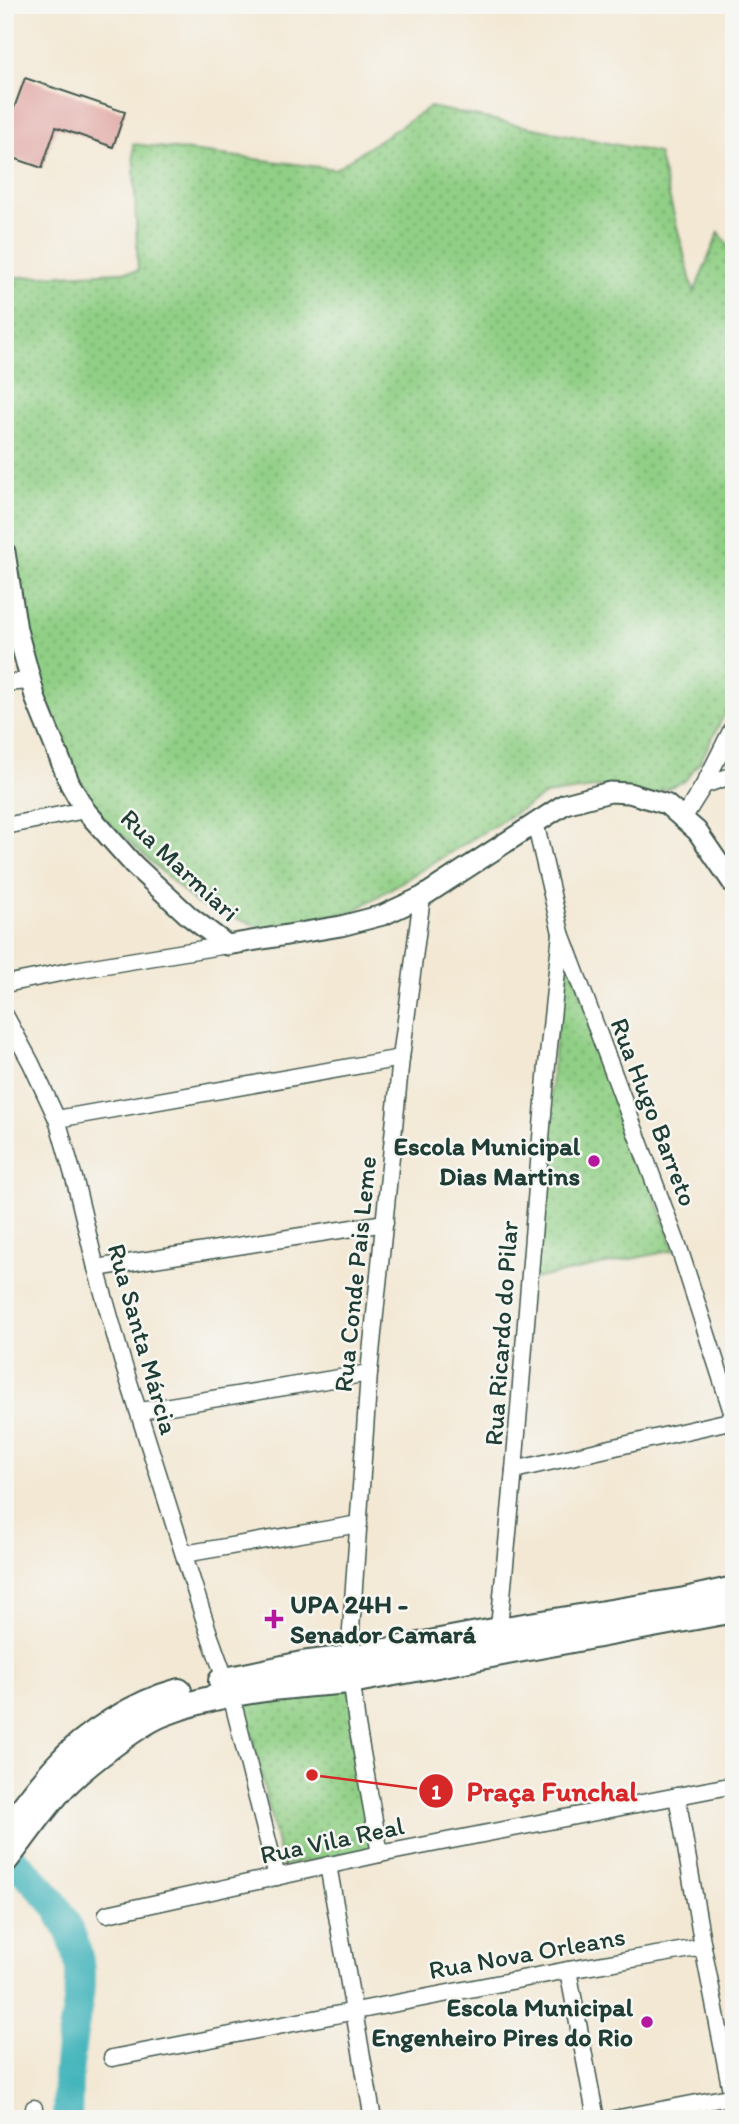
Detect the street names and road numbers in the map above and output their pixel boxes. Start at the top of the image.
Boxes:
street label: Rua Marmiari [114,802,246,928]
street label: Rua Hugo Barreto [603,1013,705,1211]
street label: Rua Conde Pais Leme [327,1154,383,1394]
street label: Rua Ricardo do Pilar [477,1219,525,1447]
street label: Rua Santa Márcia [100,1240,186,1439]
street label: Rua Vila Real [257,1809,407,1871]
street label: Rua Nova Orleans [426,1920,628,1986]

